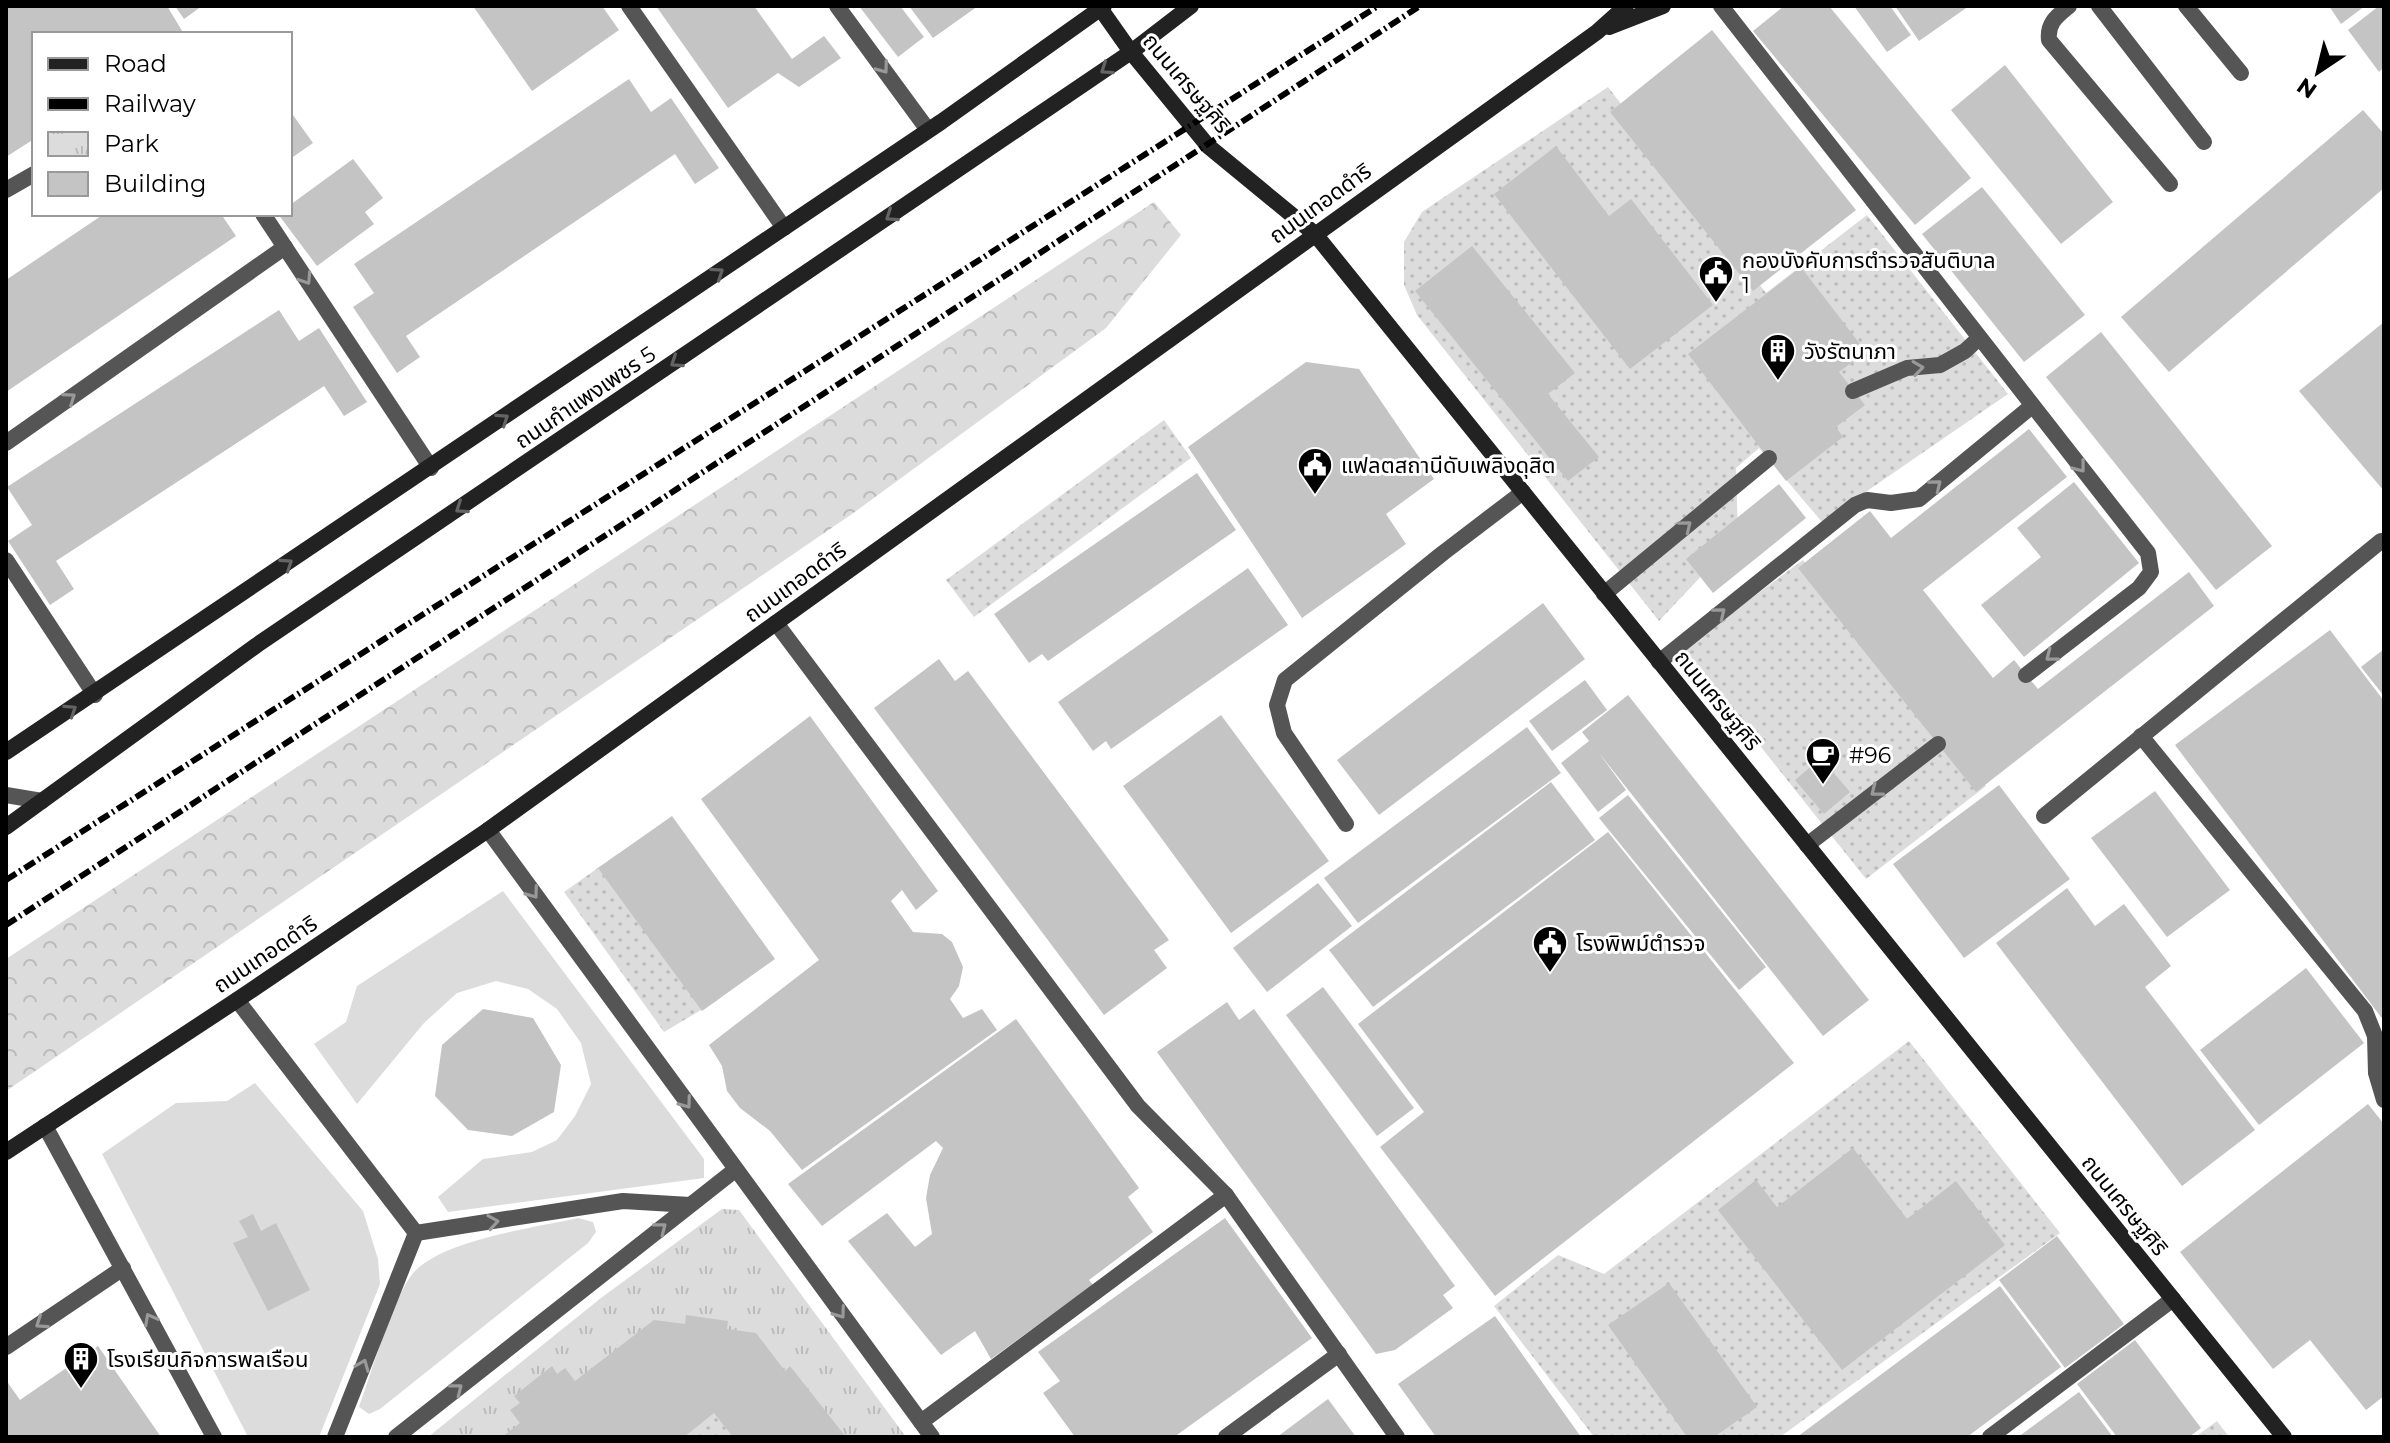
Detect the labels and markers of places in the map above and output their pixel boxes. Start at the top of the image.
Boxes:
place label: กองบังคับการตำรวจสันติบาล 1 [1742,247,1995,299]
public building icon: กองบังคับการตำรวจสันติบาล 1 [1697,254,1735,304]
building icon: วังรัตนาภา [1759,332,1797,382]
place label: วังรัตนาภา [1804,338,1896,365]
public building icon: แฟลตสถานีดับเพลิงดุสิต [1296,446,1334,496]
place label: แฟลตสถานีดับเพลิงดุสิต [1341,452,1556,479]
cafe icon: #96 [1804,736,1842,786]
place label: #96 [1849,742,1891,769]
public building icon: โรงพิพม์ตำรวจ [1531,924,1569,974]
place label: โรงพิพม์ตำรวจ [1576,930,1705,957]
building icon: โรงเรียนกิจการพลเรือน [62,1340,100,1390]
place label: โรงเรียนกิจการพลเรือน [107,1346,308,1373]

